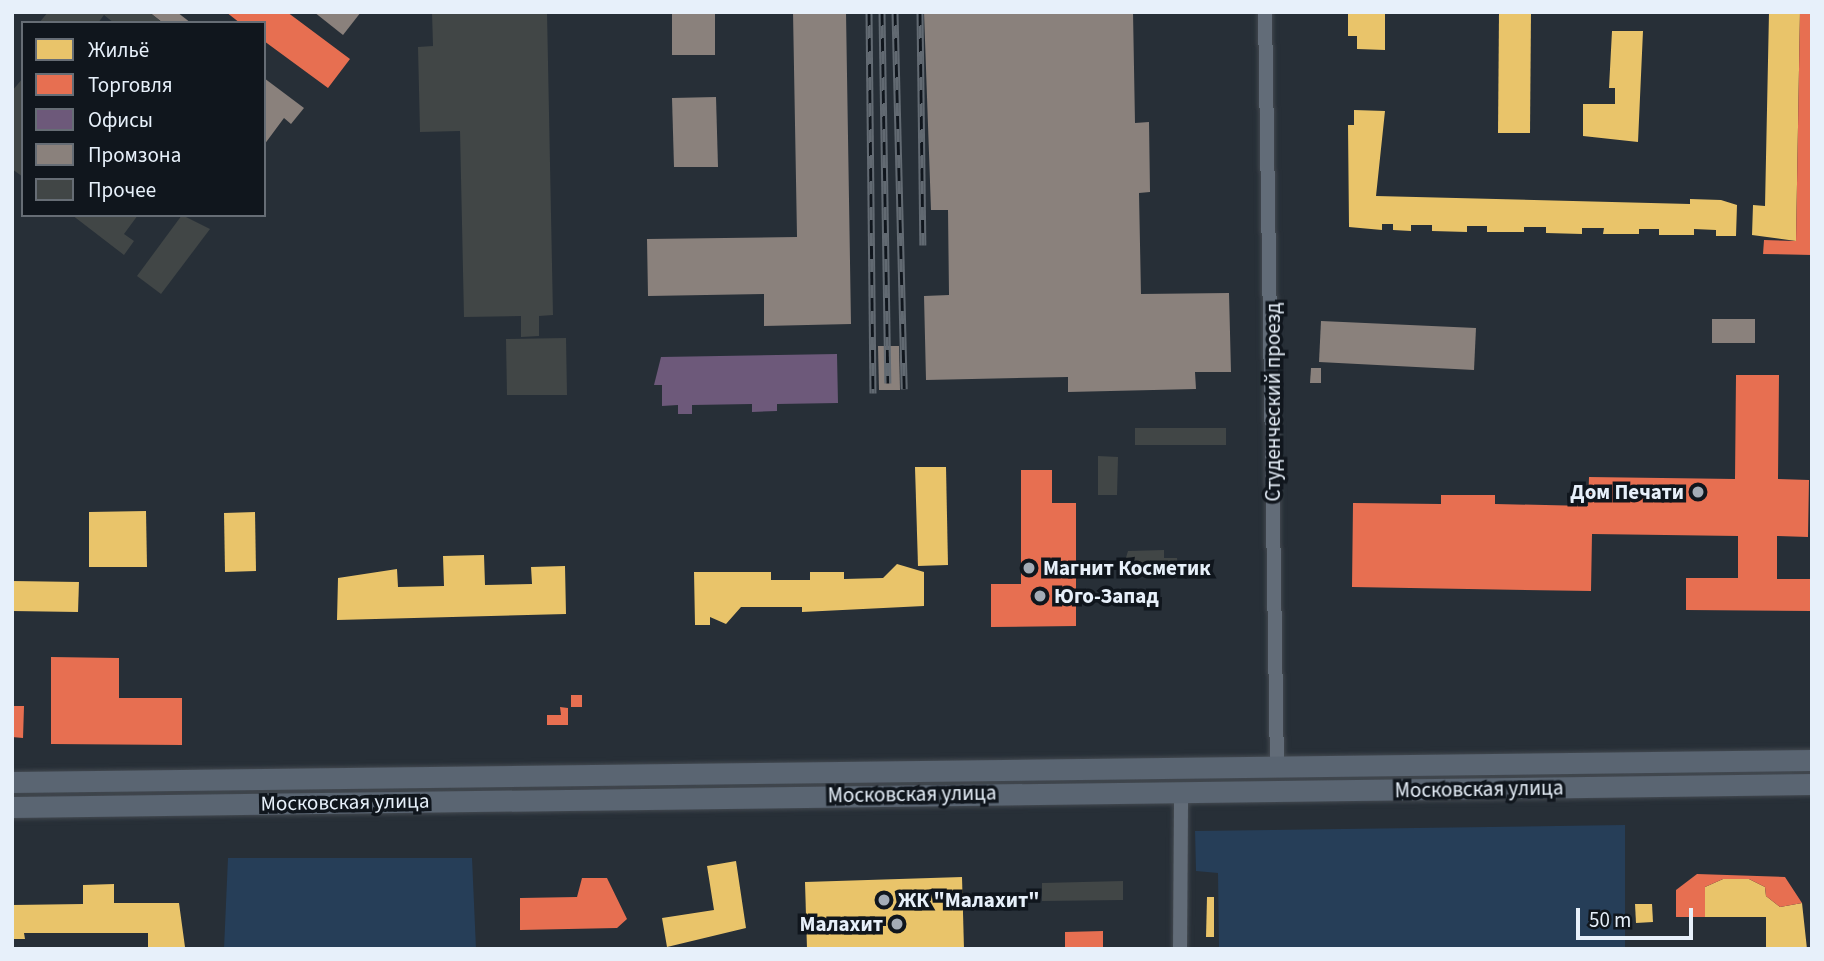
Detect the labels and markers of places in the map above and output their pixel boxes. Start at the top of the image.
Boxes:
place label: Дом Печати [1570,479,1684,505]
marker: Дом Печати [1690,484,1706,500]
place label: Магнит Косметик [1043,555,1211,581]
marker: Магнит Косметик [1021,560,1037,576]
place label: Юго-Запад [1054,583,1159,609]
marker: Юго-Запад [1032,588,1048,604]
place label: ЖК "Малахит" [898,887,1040,913]
marker: ЖК "Малахит" [876,892,892,908]
place label: Малахит [799,911,883,937]
marker: Малахит [889,916,905,932]

